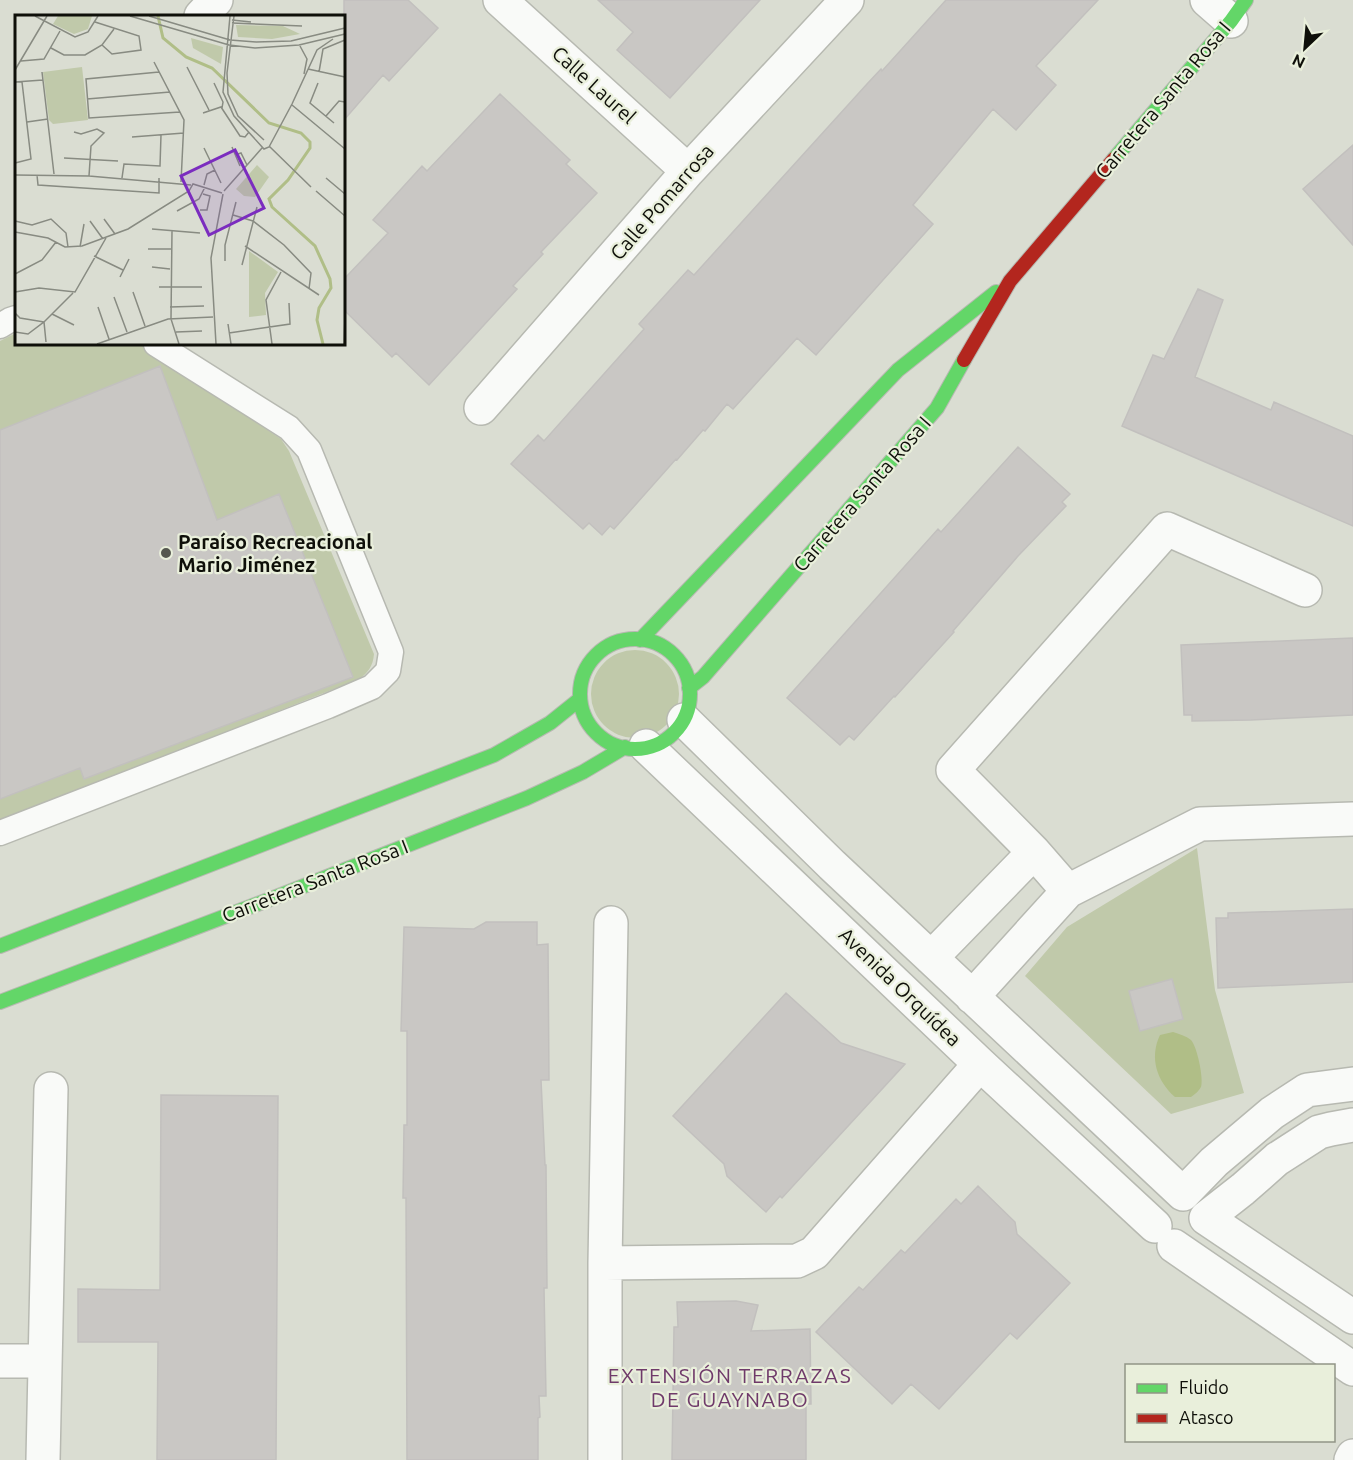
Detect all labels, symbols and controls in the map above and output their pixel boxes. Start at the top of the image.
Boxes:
inset map [15,15,345,345]
street label: Carretera Santa Rosa I [1090,17,1235,183]
north arrow [1275,18,1335,78]
street label: Calle Laurel [548,41,641,128]
text: N [1289,51,1308,72]
street label: Calle Pomarrosa [605,139,718,264]
street label: Carretera Santa Rosa I [788,412,935,576]
place label: Paraíso Recreacional Mario Jiménez [178,530,372,576]
marker: Paraíso Recreacional Mario Jiménez [159,546,173,560]
street label: Carretera Santa Rosa I [218,834,411,927]
street label: Avenida Orquídea [835,923,966,1051]
district label: EXTENSIÓN TERRAZAS DE GUAYNABO [608,1363,852,1411]
legend [1125,1364,1335,1442]
text: Fluido [1179,1377,1229,1397]
text: Atasco [1179,1407,1234,1427]

